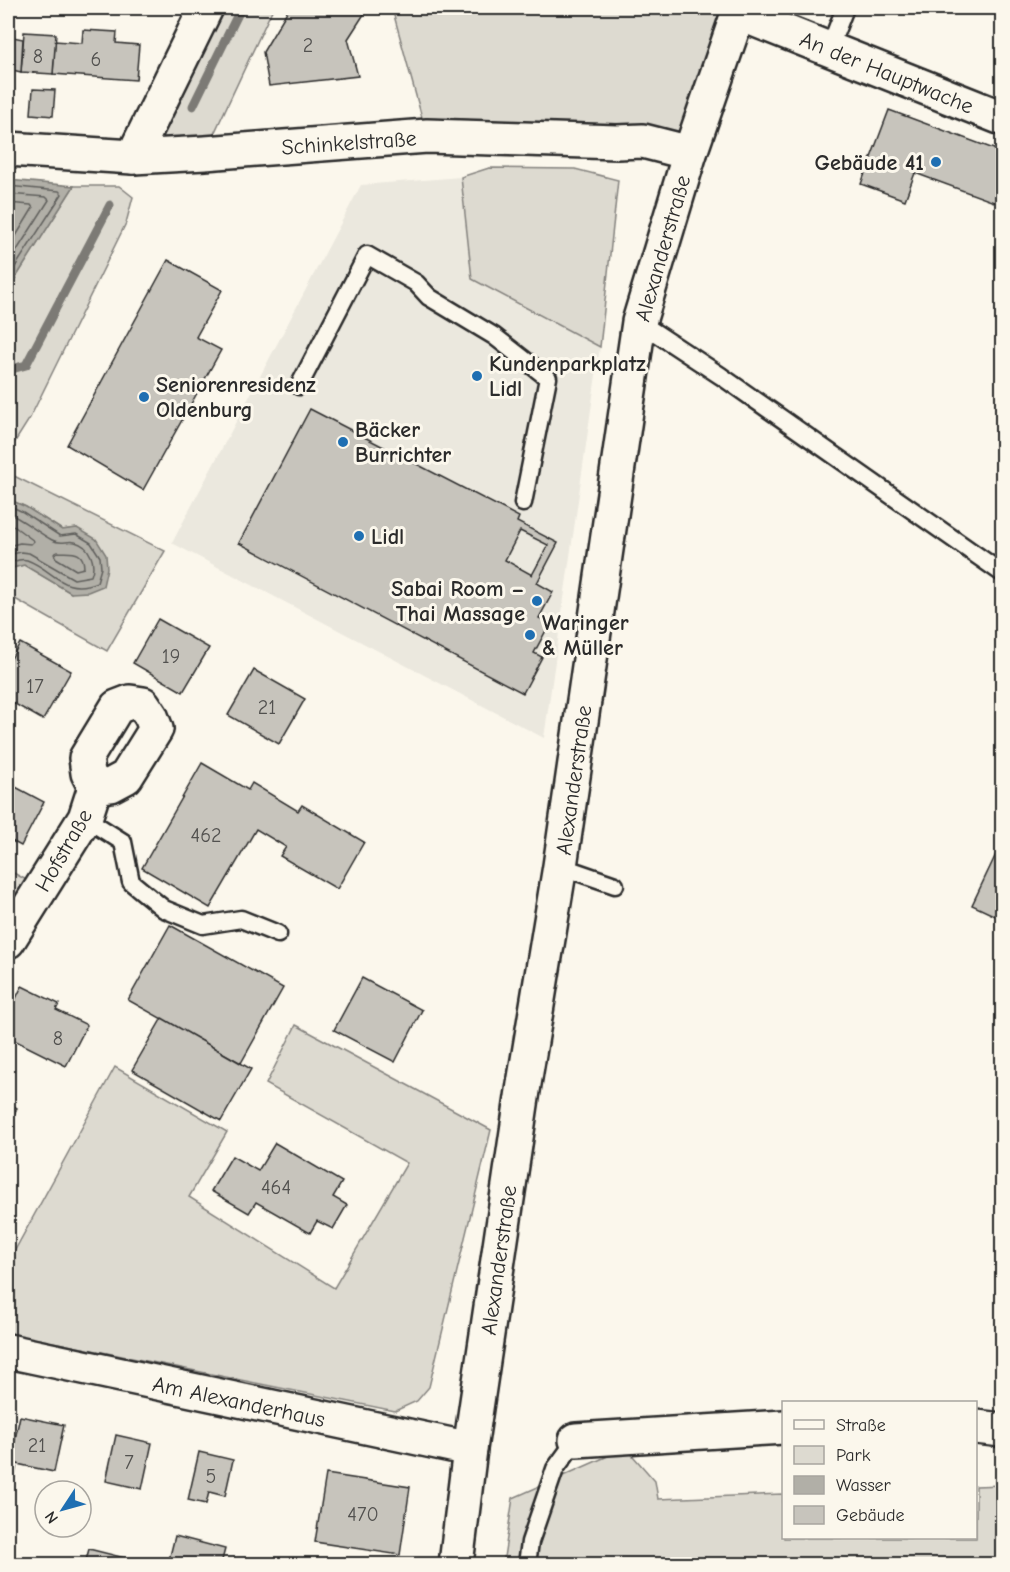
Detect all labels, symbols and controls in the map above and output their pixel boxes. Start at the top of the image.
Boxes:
street label: An der Hauptwache [796,26,977,120]
house number: 2 [303,34,313,57]
house number: 8 [33,45,43,68]
house number: 6 [91,48,101,71]
street label: Schinkelstraße [281,125,418,161]
place label: Gebäude 41 [814,150,924,176]
marker: Gebäude 41 [929,155,943,169]
street label: Alexanderstraße [630,172,696,325]
place label: Kundenparkplatz Lidl [489,351,646,402]
marker: Kundenparkplatz Lidl [470,369,484,383]
place label: Seniorenresidenz Oldenburg [156,372,316,423]
marker: Seniorenresidenz Oldenburg [137,390,151,404]
place label: Bäcker Burrichter [355,417,451,468]
marker: Bäcker Burrichter [336,435,350,449]
place label: Lidl [371,524,404,550]
marker: Lidl [352,529,366,543]
place label: Sabai Room – Thai Massage [391,576,525,627]
marker: Sabai Room – Thai Massage [530,594,544,608]
place label: Waringer & Müller [542,610,629,661]
marker: Waringer & Müller [523,628,537,642]
house number: 19 [162,645,180,668]
house number: 17 [26,675,44,698]
house number: 21 [258,696,276,719]
street label: Alexanderstraße [551,703,597,857]
street label: Hofstraße [30,804,98,897]
house number: 462 [191,824,221,847]
house number: 8 [53,1027,63,1050]
house number: 464 [261,1176,291,1199]
street label: Alexanderstraße [476,1183,522,1337]
street label: Am Alexanderhaus [150,1371,327,1433]
legend [782,1401,977,1539]
text: Straße [836,1415,886,1436]
house number: 21 [28,1434,46,1457]
text: Park [836,1445,871,1466]
house number: 7 [124,1451,134,1474]
house number: 5 [206,1465,216,1488]
text: Wasser [836,1475,892,1496]
north arrow [33,1479,93,1539]
house number: 470 [347,1503,379,1526]
text: Gebäude [836,1505,905,1526]
text: N [41,1508,62,1527]

